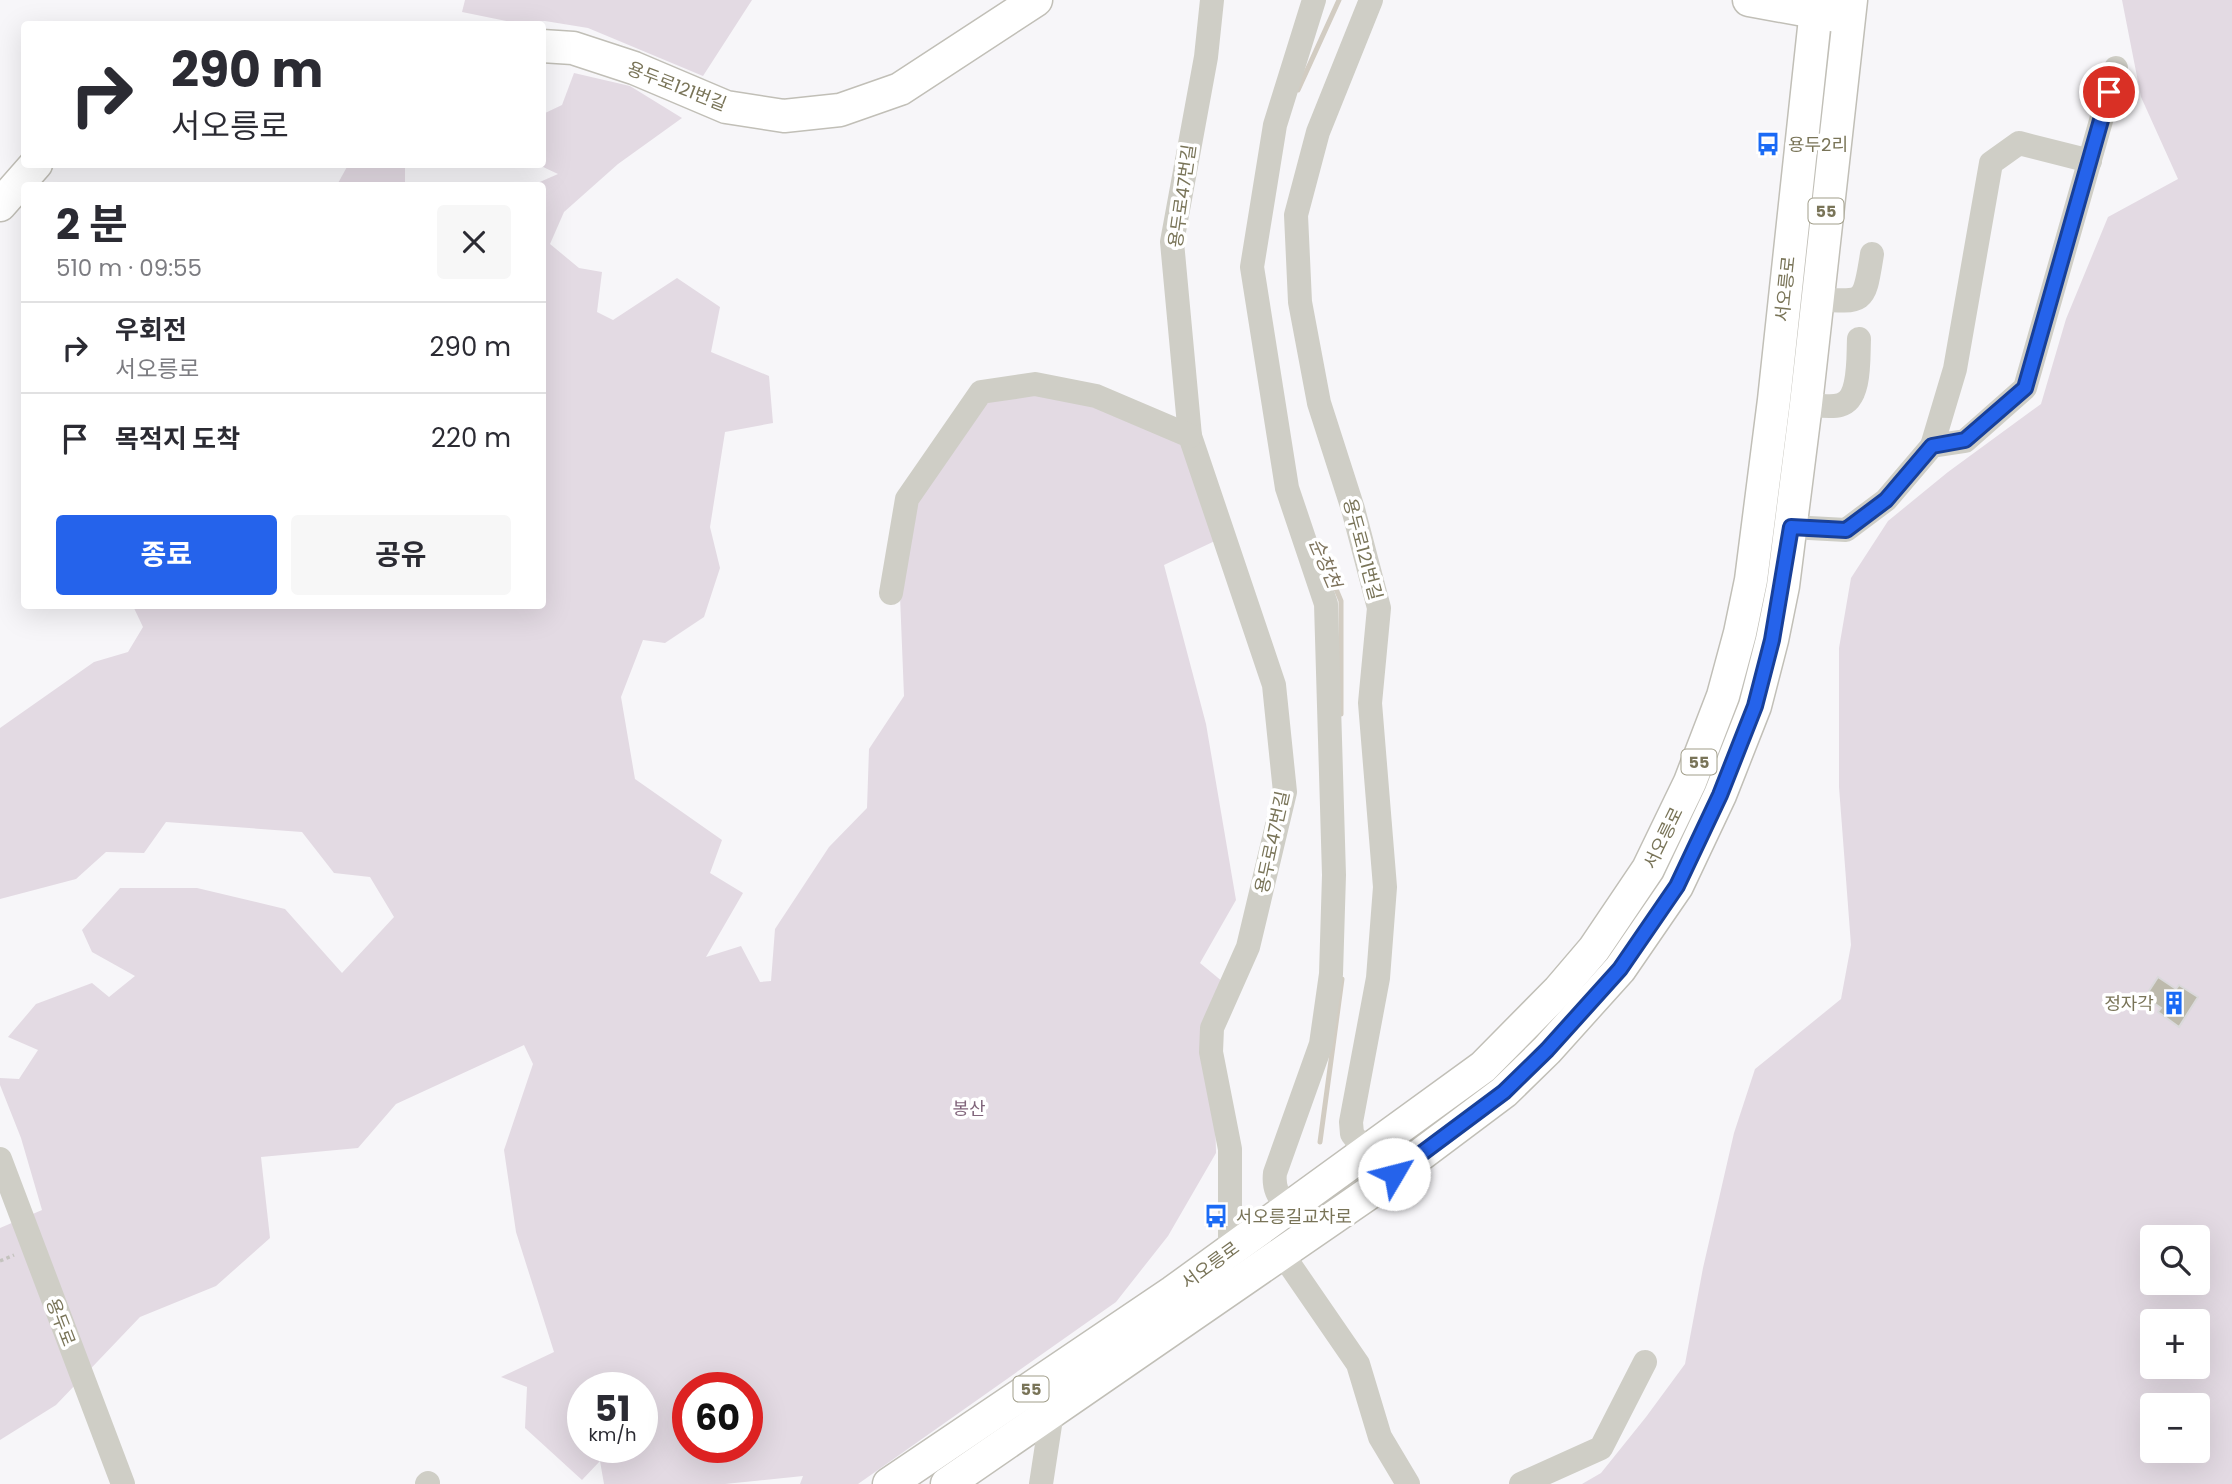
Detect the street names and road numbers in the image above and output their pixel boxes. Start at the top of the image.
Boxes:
street label: 용두로121번길 [624,56,730,116]
street label: 용두로47번길 [1162,143,1202,249]
road number: 55 [1808,198,1843,224]
street label: 서오릉로 [1769,255,1801,323]
street label: 용두로121번길 [1337,495,1389,603]
road number: 55 [1682,750,1716,775]
street label: 용두로47번길 [1249,789,1295,895]
street label: 서오릉로 [1637,803,1689,873]
street label: 서오릉로 [1176,1235,1244,1295]
street label: 용두로 [40,1294,82,1350]
road number: 55 [1014,1376,1048,1401]

